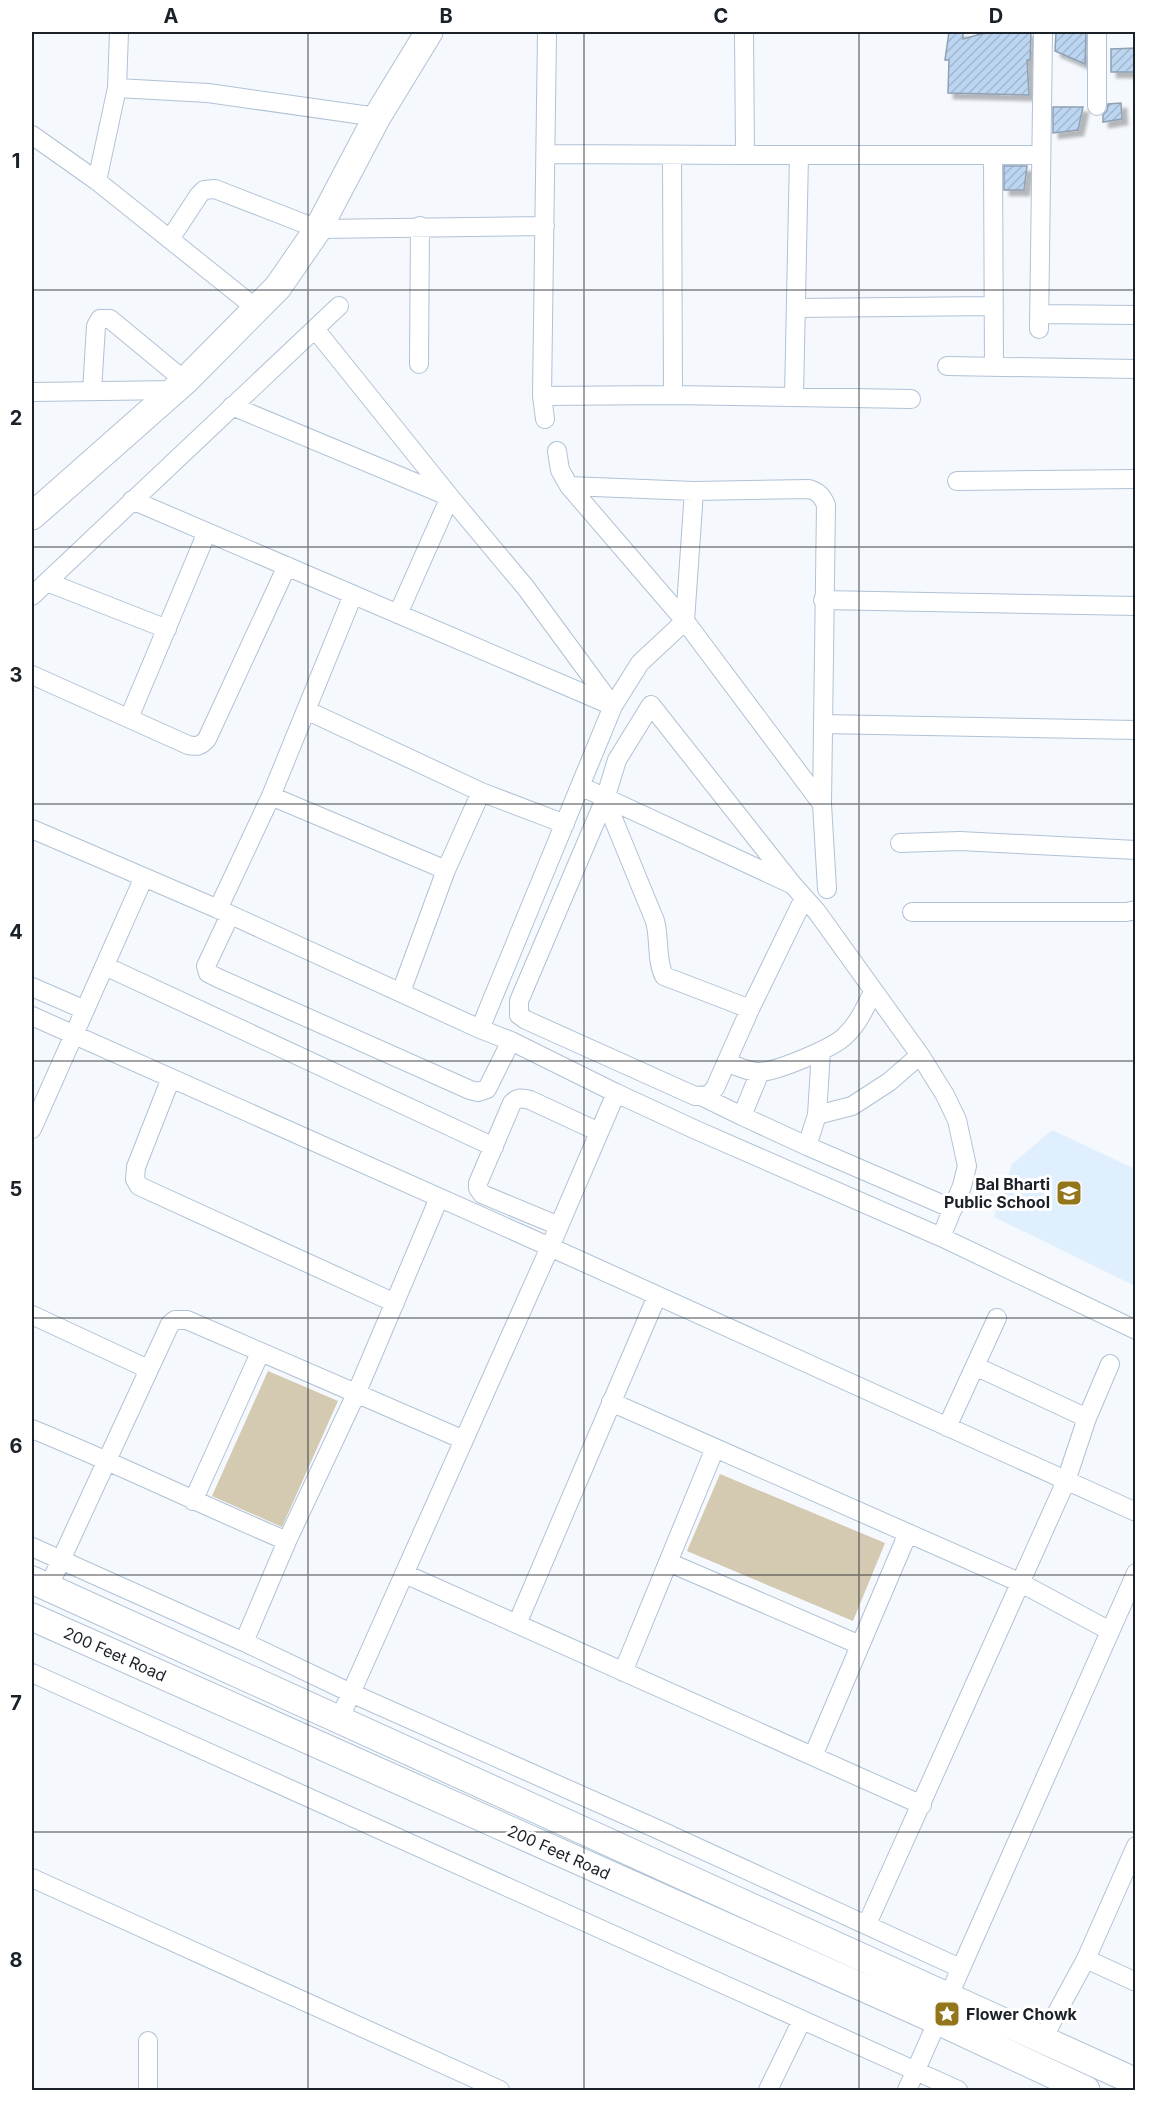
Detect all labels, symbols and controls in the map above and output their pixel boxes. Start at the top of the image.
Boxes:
text: A [164,4,179,28]
text: B [439,4,453,28]
text: C [714,4,728,28]
text: D [989,4,1003,28]
text: 1 [12,149,20,173]
text: 2 [10,406,22,430]
text: 3 [10,663,22,687]
text: 4 [9,920,23,944]
place label: Bal Bharti Public School [944,1174,1050,1212]
text: 5 [10,1177,22,1201]
school or university icon: Bal Bharti Public School [1054,1178,1084,1208]
text: 6 [10,1434,23,1458]
street label: 200 Feet Road [61,1622,169,1686]
text: 7 [10,1691,22,1715]
street label: 200 Feet Road [505,1820,613,1884]
text: 8 [9,1948,23,1972]
place icon: Flower Chowk [932,1999,962,2029]
place label: Flower Chowk [966,2004,1078,2024]

